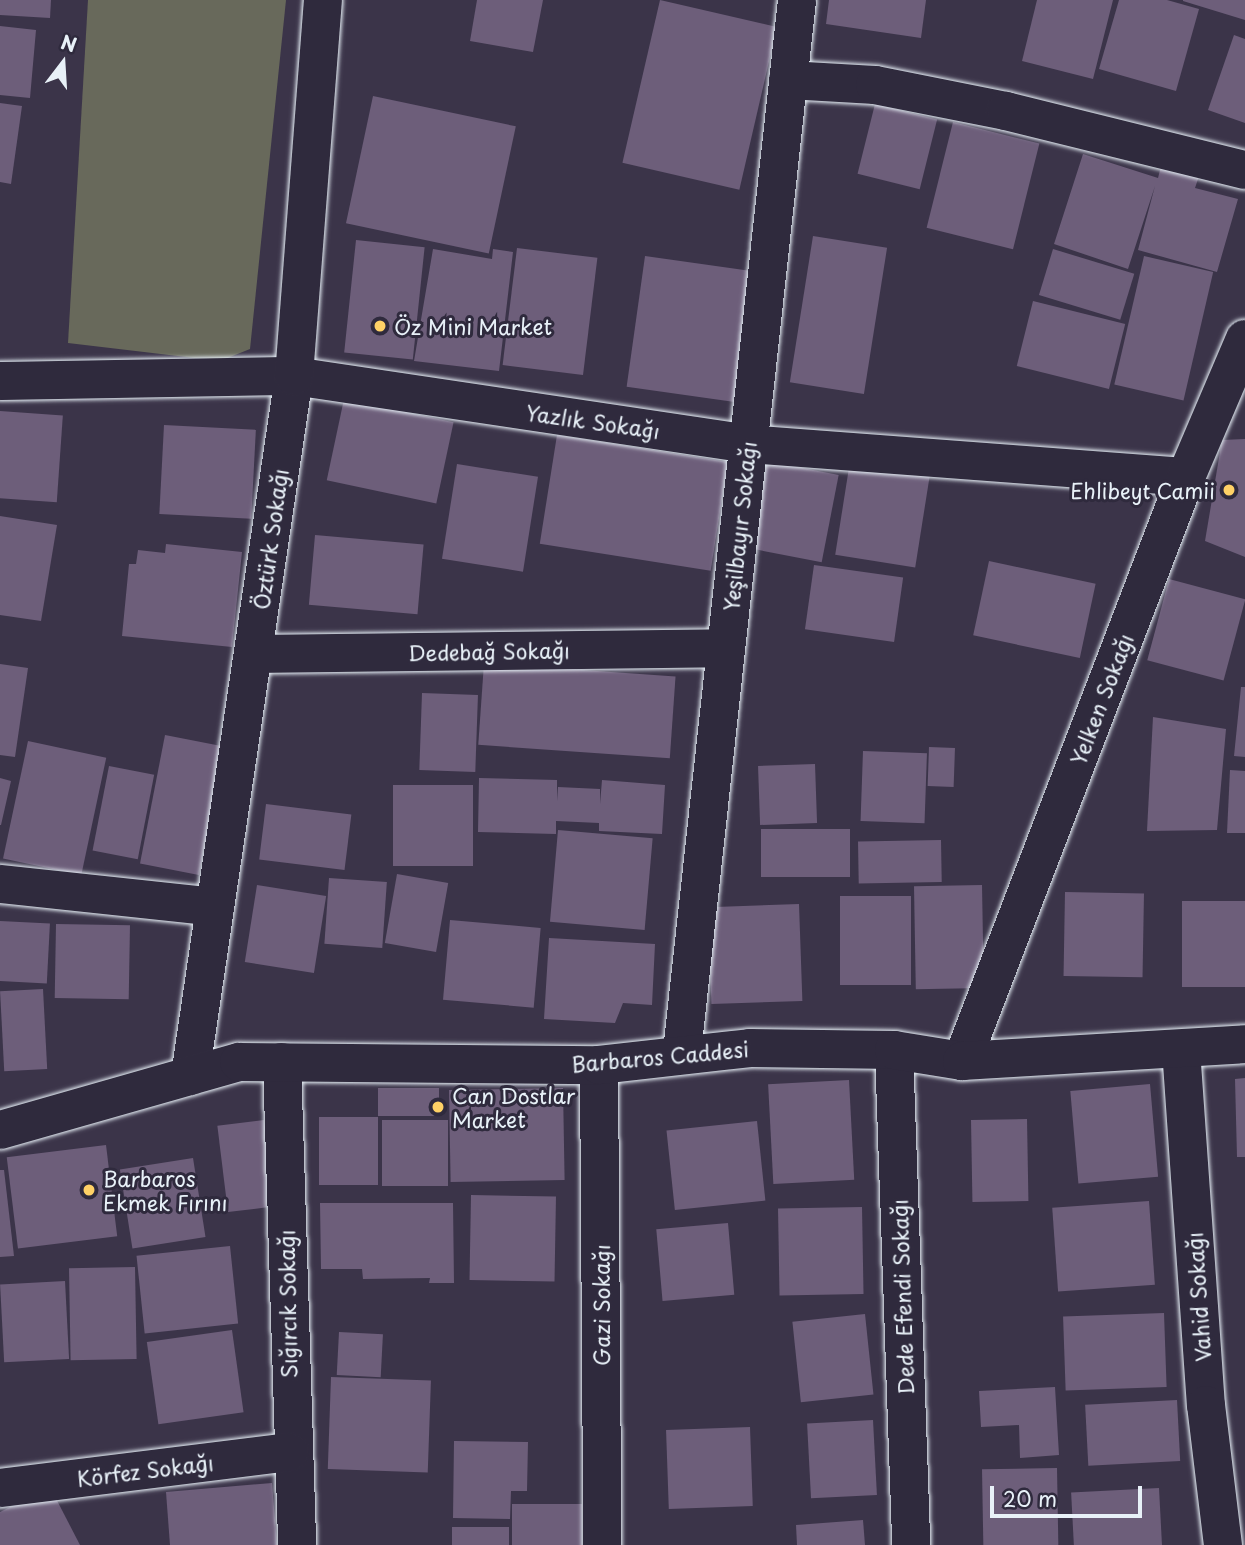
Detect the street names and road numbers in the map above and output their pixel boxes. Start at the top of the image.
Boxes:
street label: Yazlık Sokağı [524,399,662,443]
street label: Yeşilbayır Sokağı [718,440,760,612]
street label: Öztürk Sokağı [247,466,293,612]
street label: Yelken Sokağı [1064,629,1138,769]
street label: Dedebağ Sokağı [407,637,571,665]
street label: Barbaros Caddesi [570,1036,750,1076]
street label: Dede Efendi Sokağı [886,1199,918,1395]
street label: Sığırcık Sokağı [273,1228,301,1380]
street label: Vahid Sokağı [1181,1231,1215,1363]
street label: Gazi Sokağı [588,1244,614,1366]
street label: Körfez Sokağı [74,1449,216,1491]

